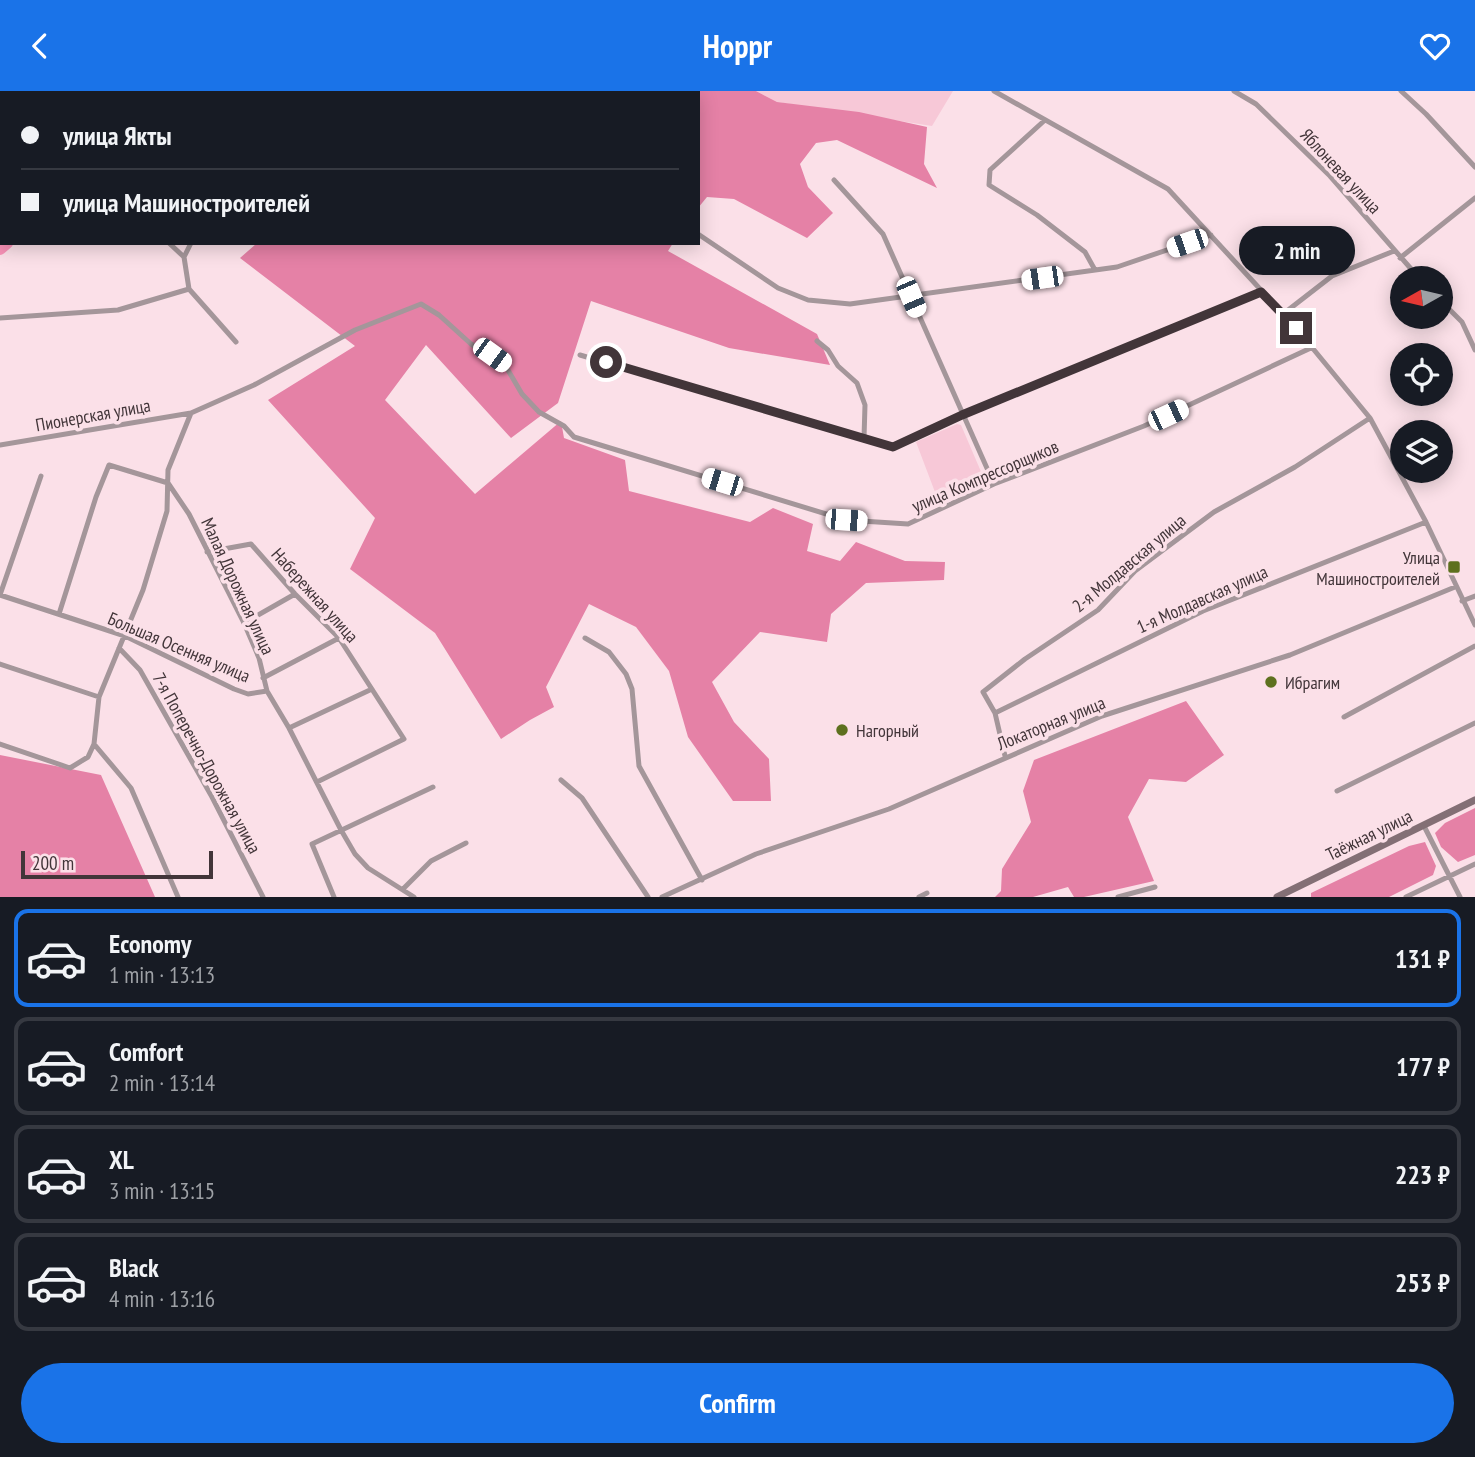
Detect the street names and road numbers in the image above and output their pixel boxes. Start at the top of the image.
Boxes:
street label: Яблоневая улица [1296,123,1386,219]
street label: Пионерская улица [34,394,152,436]
street label: улица Компрессорщиков [908,435,1062,517]
street label: 2-я Молдавская улица [1068,509,1190,617]
street label: Малая Дорожная улица [196,514,280,658]
street label: Набережная улица [266,543,364,647]
street label: 1-я Молдавская улица [1133,560,1271,638]
street label: Большая Осенняя улица [104,607,254,687]
street label: 7-я Поперечно-Дорожная улица [148,669,266,857]
street label: Локаторная улица [993,691,1109,756]
street label: Таёжная улица [1322,804,1416,866]

